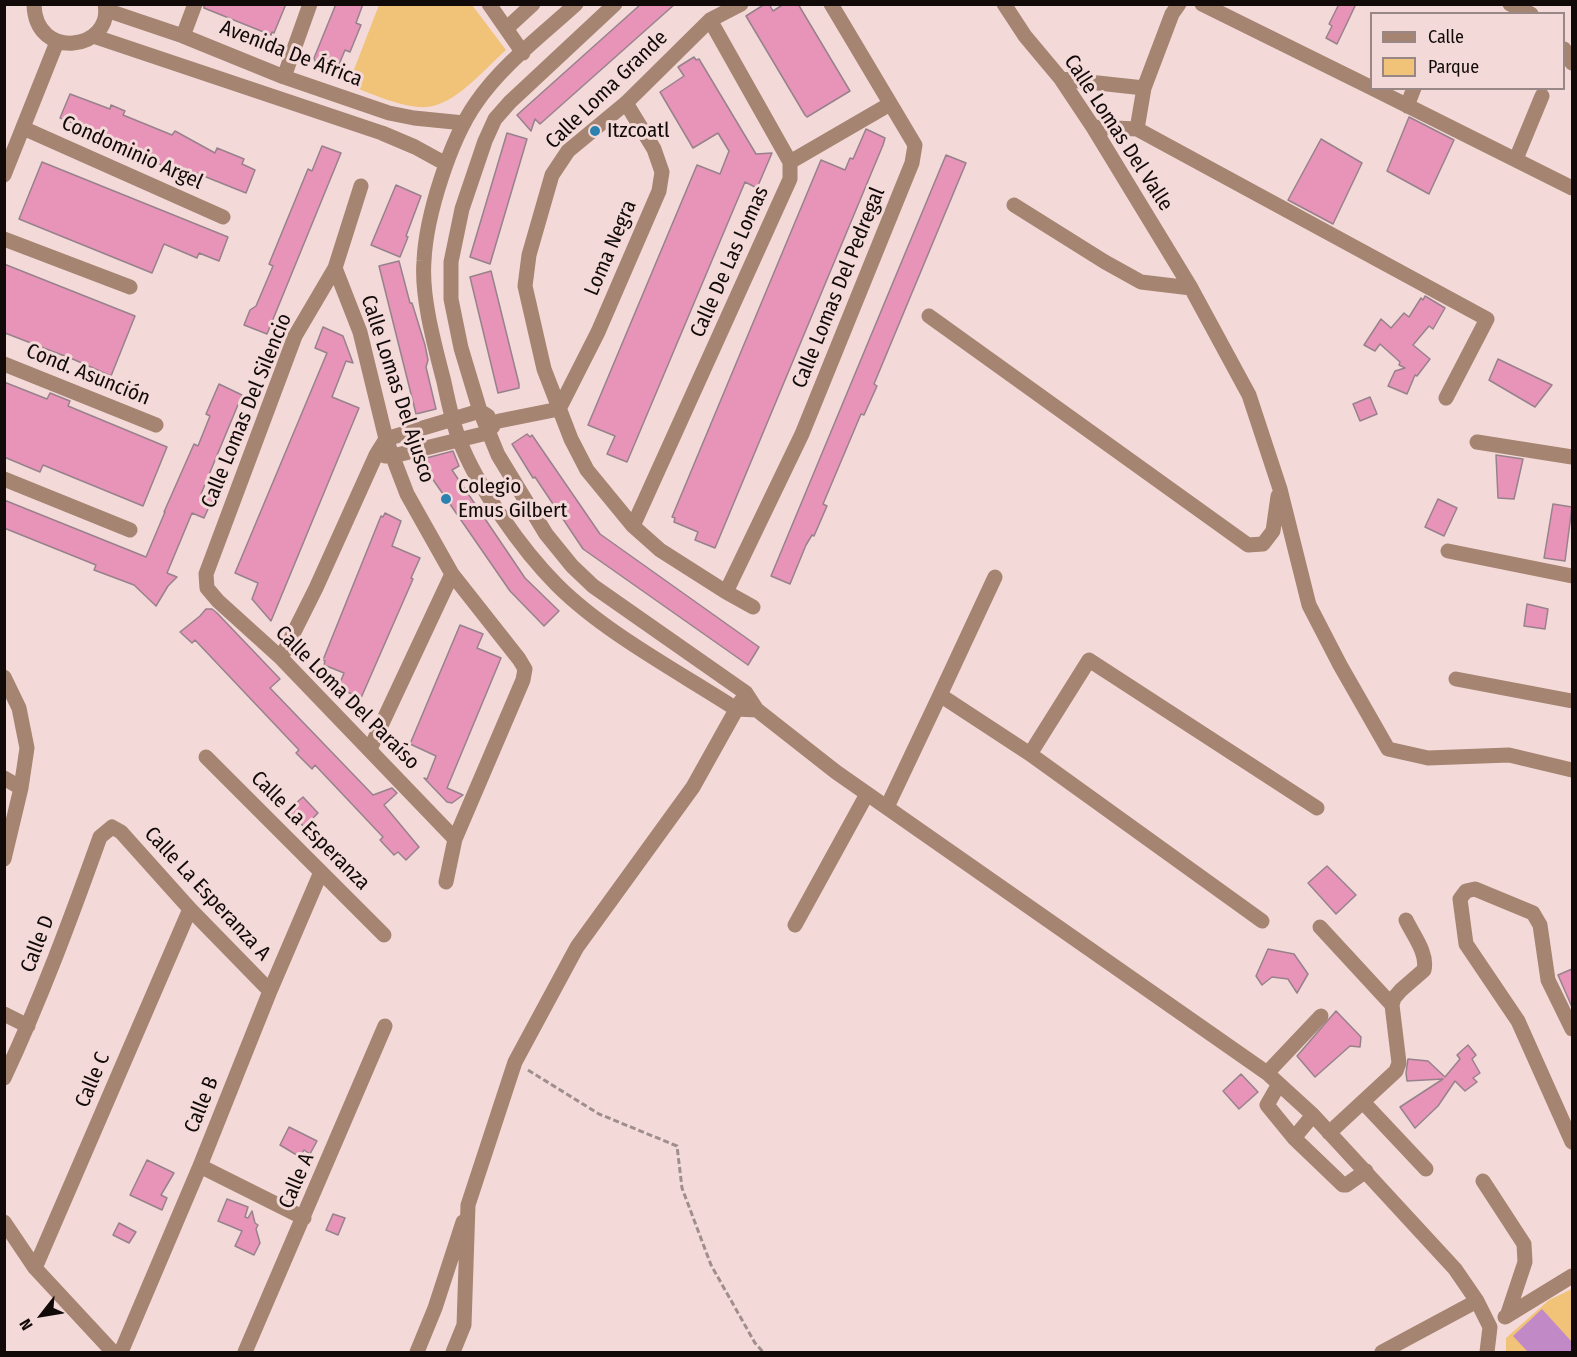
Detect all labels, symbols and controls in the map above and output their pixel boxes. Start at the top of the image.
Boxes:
legend [1370,12,1565,90]
street label: Avenida De África [216,15,366,93]
street label: Calle Loma Grande [541,25,673,155]
text: Calle [1428,26,1464,48]
street label: Calle Lomas Del Valle [1058,50,1178,216]
text: Parque [1428,56,1479,78]
street label: Condominio Argel [57,111,207,195]
place label: Itzcoatl [607,118,669,144]
marker: Itzcoatl [588,124,602,138]
street label: Calle De Las Lomas [685,183,775,341]
street label: Calle Lomas Del Pedregal [787,184,891,392]
street label: Loma Negra [580,196,642,300]
street label: Calle Lomas Del Ajusco [355,292,439,486]
street label: Calle Lomas Del Silencio [196,310,298,512]
street label: Cond. Asunción [22,339,154,411]
place label: Colegio Emus Gilbert [458,474,567,524]
marker: Colegio Emus Gilbert [439,492,453,506]
street label: Calle Loma Del Paraíso [270,621,424,775]
street label: Calle La Esperanza [245,766,375,896]
street label: Calle La Esperanza A [139,822,275,966]
street label: Calle D [16,912,60,976]
street label: Calle C [70,1049,116,1111]
street label: Calle B [179,1073,225,1137]
street label: Calle A [274,1149,320,1213]
north arrow [12,1285,72,1345]
text: N [16,1316,37,1334]

